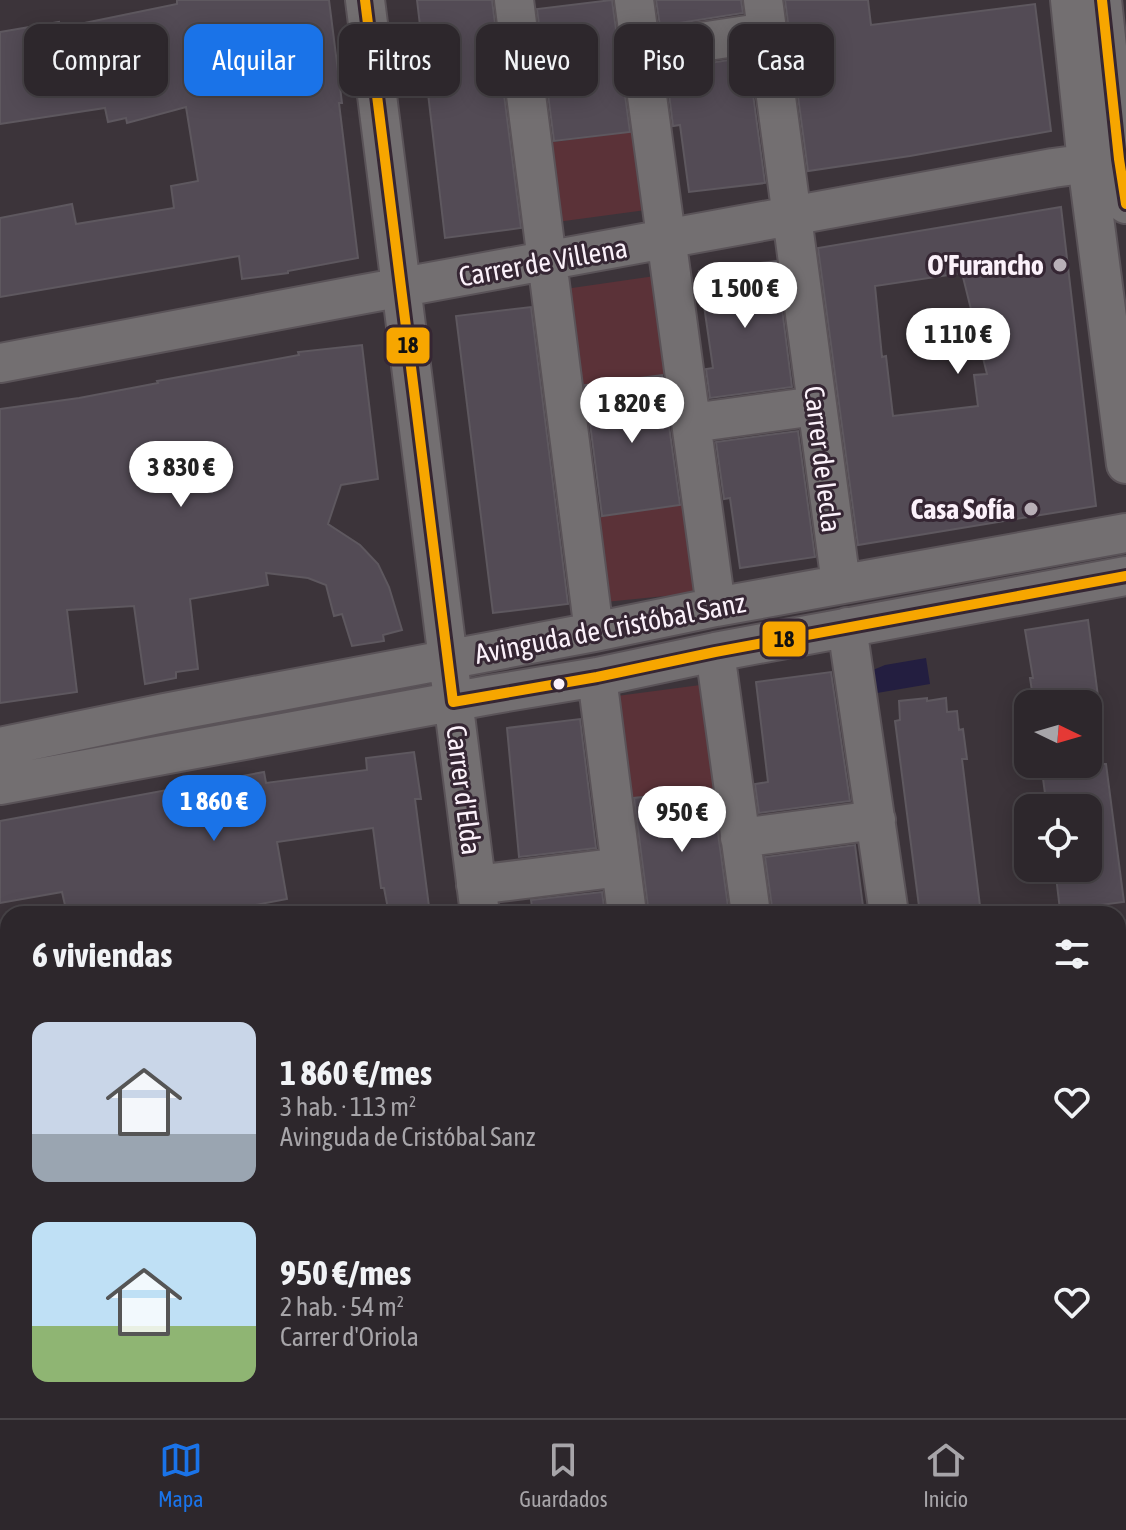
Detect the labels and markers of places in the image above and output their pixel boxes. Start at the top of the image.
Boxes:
place label: O'Furancho [927,249,1044,281]
marker: O'Furancho [1051,256,1069,274]
pin: 1 500 € [671,262,819,330]
pin: 1 110 € [884,308,1032,376]
pin: 1 820 € [558,377,706,445]
pin: 3 830 € [107,441,255,509]
place label: Casa Sofía [911,493,1015,525]
marker: Casa Sofía [1022,500,1040,518]
unlabelled marker [551,676,567,692]
pin: 1 860 € [140,775,288,843]
pin: 950 € [626,786,738,854]

